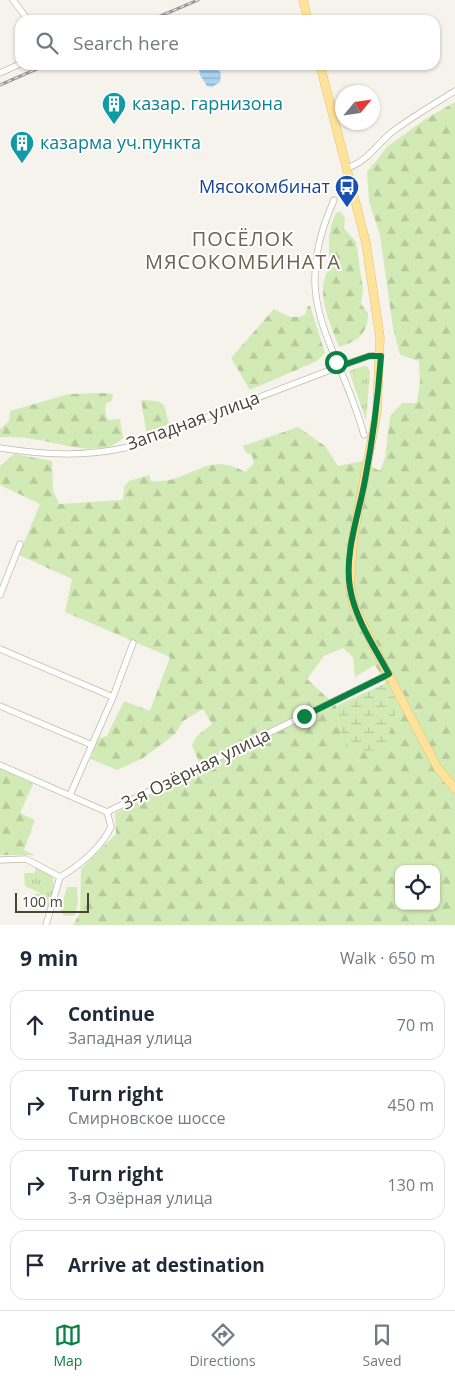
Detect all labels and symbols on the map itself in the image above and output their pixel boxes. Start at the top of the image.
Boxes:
north arrow [335,85,380,130]
building icon: казар. гарнизона [101,91,127,125]
place label: казар. гарнизона [132,91,283,115]
building icon: казарма уч.пункта [9,130,35,164]
place label: казарма уч.пункта [40,130,201,154]
place label: Мясокомбинат [199,174,331,198]
bus stop icon: Мясокомбинат [334,174,360,208]
district label: ПОСЁЛОК МЯСОКОМБИНАТА [145,225,341,275]
route start [325,351,348,374]
street label: Западная улица [123,385,263,455]
route end [293,705,316,728]
street label: 3-я Озёрная улица [117,722,274,815]
scale bar [15,890,89,913]

